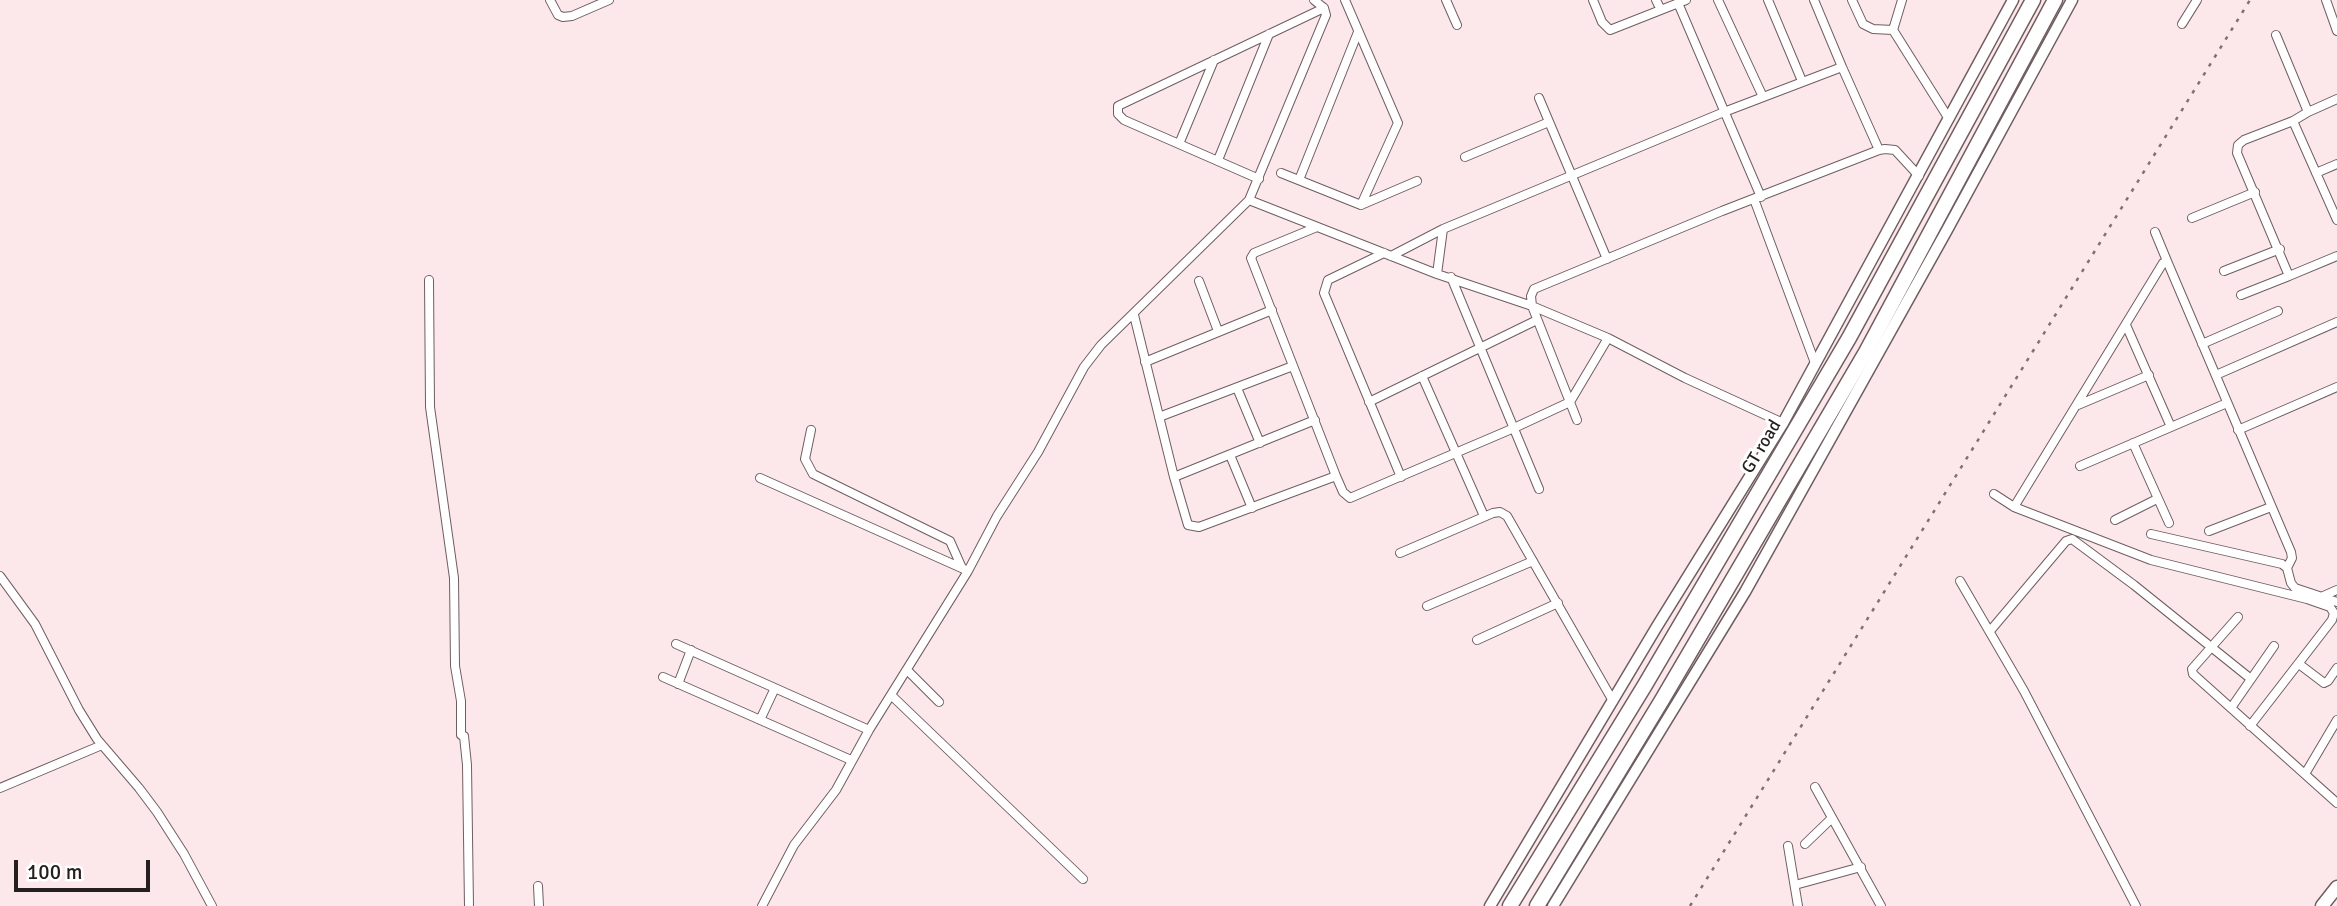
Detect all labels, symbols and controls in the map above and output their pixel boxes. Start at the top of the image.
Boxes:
street label: GT road [1738,416,1786,478]
scale bar [18,846,154,890]
text: 100 m [27,859,82,885]

